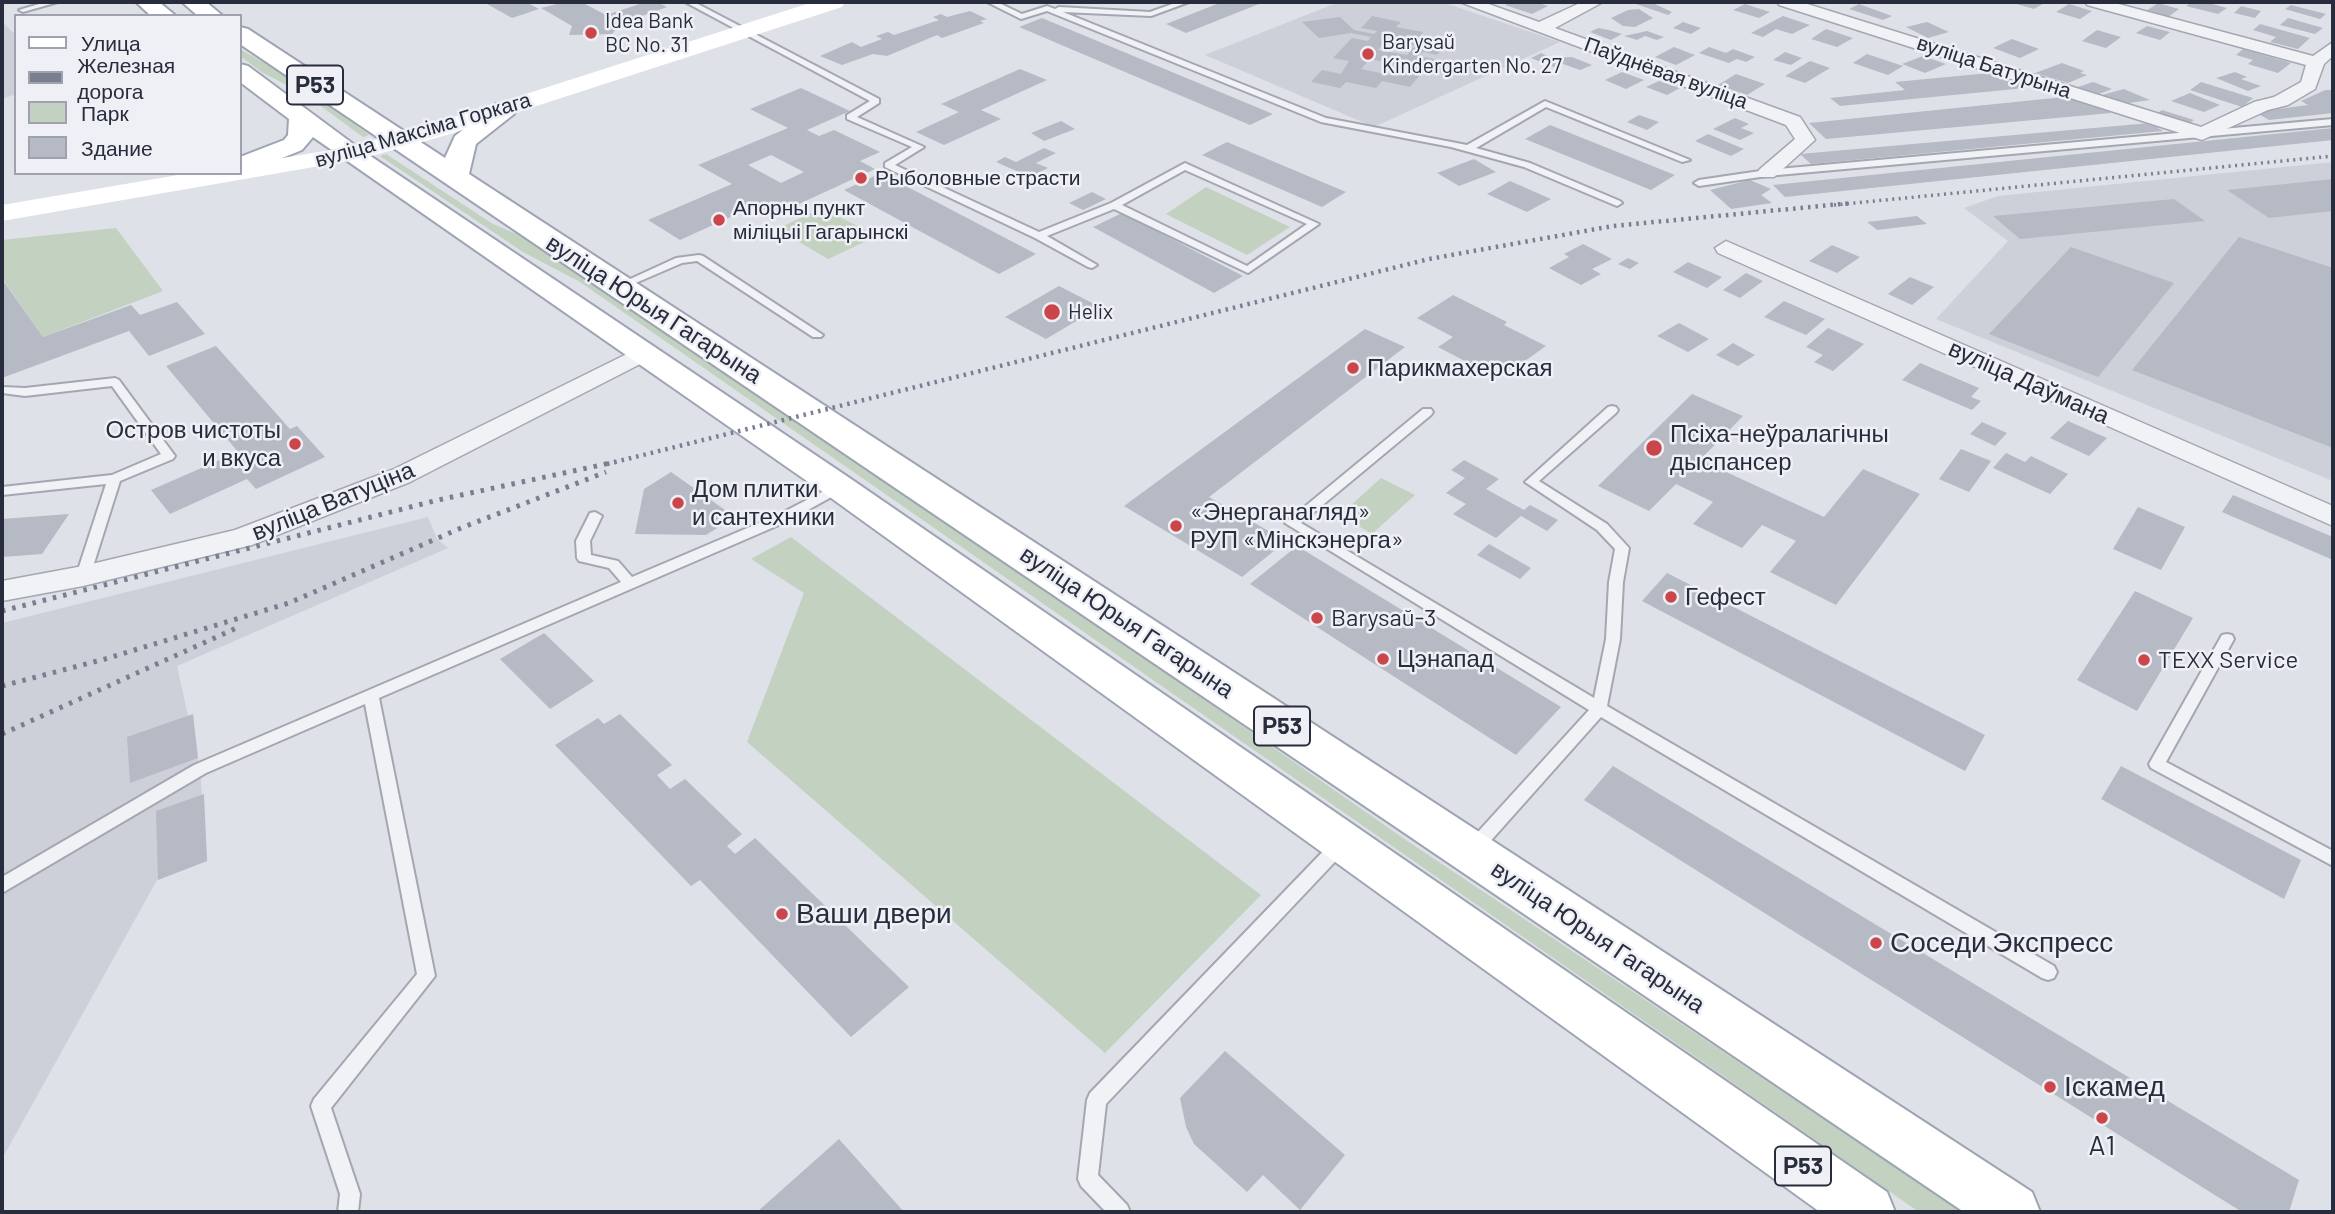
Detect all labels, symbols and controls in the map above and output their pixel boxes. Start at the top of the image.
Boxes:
place label: Idea Bank BC No. 31 [605,8,694,58]
legend [14,14,242,175]
marker: Idea Bank BC No. 31 [583,25,599,41]
place label: Barysaŭ Kindergarten No. 27 [1382,29,1562,79]
text: Улица [81,30,141,55]
street label: вуліца Батурына [1914,30,2074,104]
street label: Паўднёвая вуліца [1581,32,1751,114]
marker: Barysaŭ Kindergarten No. 27 [1360,46,1376,62]
text: Железная дорога [77,52,175,103]
road number: Р53 [287,66,343,104]
street label: вуліца Максіма Горкага [312,87,534,173]
text: Парк [81,100,129,125]
text: Здание [81,135,153,160]
place label: Рыболовные страсти [875,165,1081,191]
marker: Рыболовные страсти [853,170,869,186]
place label: Апорны пункт міліцыі Гагарынскі [733,195,908,245]
marker: Апорны пункт міліцыі Гагарынскі [711,212,727,228]
street label: вуліца Юрыя Гагарына [541,228,767,390]
place label: Helix [1068,299,1113,325]
marker: Helix [1042,302,1062,322]
street label: вуліца Даўмана [1944,334,2114,430]
place label: Парикмахерская [1367,354,1552,382]
marker: Парикмахерская [1345,360,1361,376]
place label: Остров чистоты и вкуса [105,416,281,472]
place label: Псіха-неўралагічны дыспансер [1670,420,1889,476]
marker: Остров чистоты и вкуса [287,436,303,452]
marker: Псіха-неўралагічны дыспансер [1644,438,1664,458]
street label: вуліца Ватуціна [248,455,418,547]
place label: Дом плитки и сантехники [692,475,835,531]
marker: Дом плитки и сантехники [670,495,686,511]
place label: «Энерганагляд» РУП «Мінскэнерга» [1190,498,1404,554]
marker: «Энерганагляд» РУП «Мінскэнерга» [1168,518,1184,534]
street label: вуліца Юрыя Гагарына [1015,540,1239,704]
place label: Гефест [1685,583,1766,611]
marker: Гефест [1663,589,1679,605]
place label: Barysaŭ-3 [1331,604,1436,632]
marker: Barysaŭ-3 [1309,610,1325,626]
place label: Цэнапад [1397,645,1494,673]
place label: TEXX Service [2158,646,2298,674]
marker: Цэнапад [1375,651,1391,667]
marker: TEXX Service [2136,652,2152,668]
road number: Р53 [1254,706,1310,746]
street label: вуліца Юрыя Гагарына [1486,855,1710,1019]
place label: Ваши двери [796,897,952,931]
marker: Ваши двери [774,906,790,922]
place label: Соседи Экспресс [1890,926,2113,960]
marker: Соседи Экспресс [1868,935,1884,951]
place label: Іскамед [2064,1070,2165,1104]
marker: Іскамед [2042,1079,2058,1095]
marker: A1 [2094,1110,2110,1126]
place label: A1 [2089,1129,2115,1163]
road number: Р53 [1775,1147,1831,1186]

